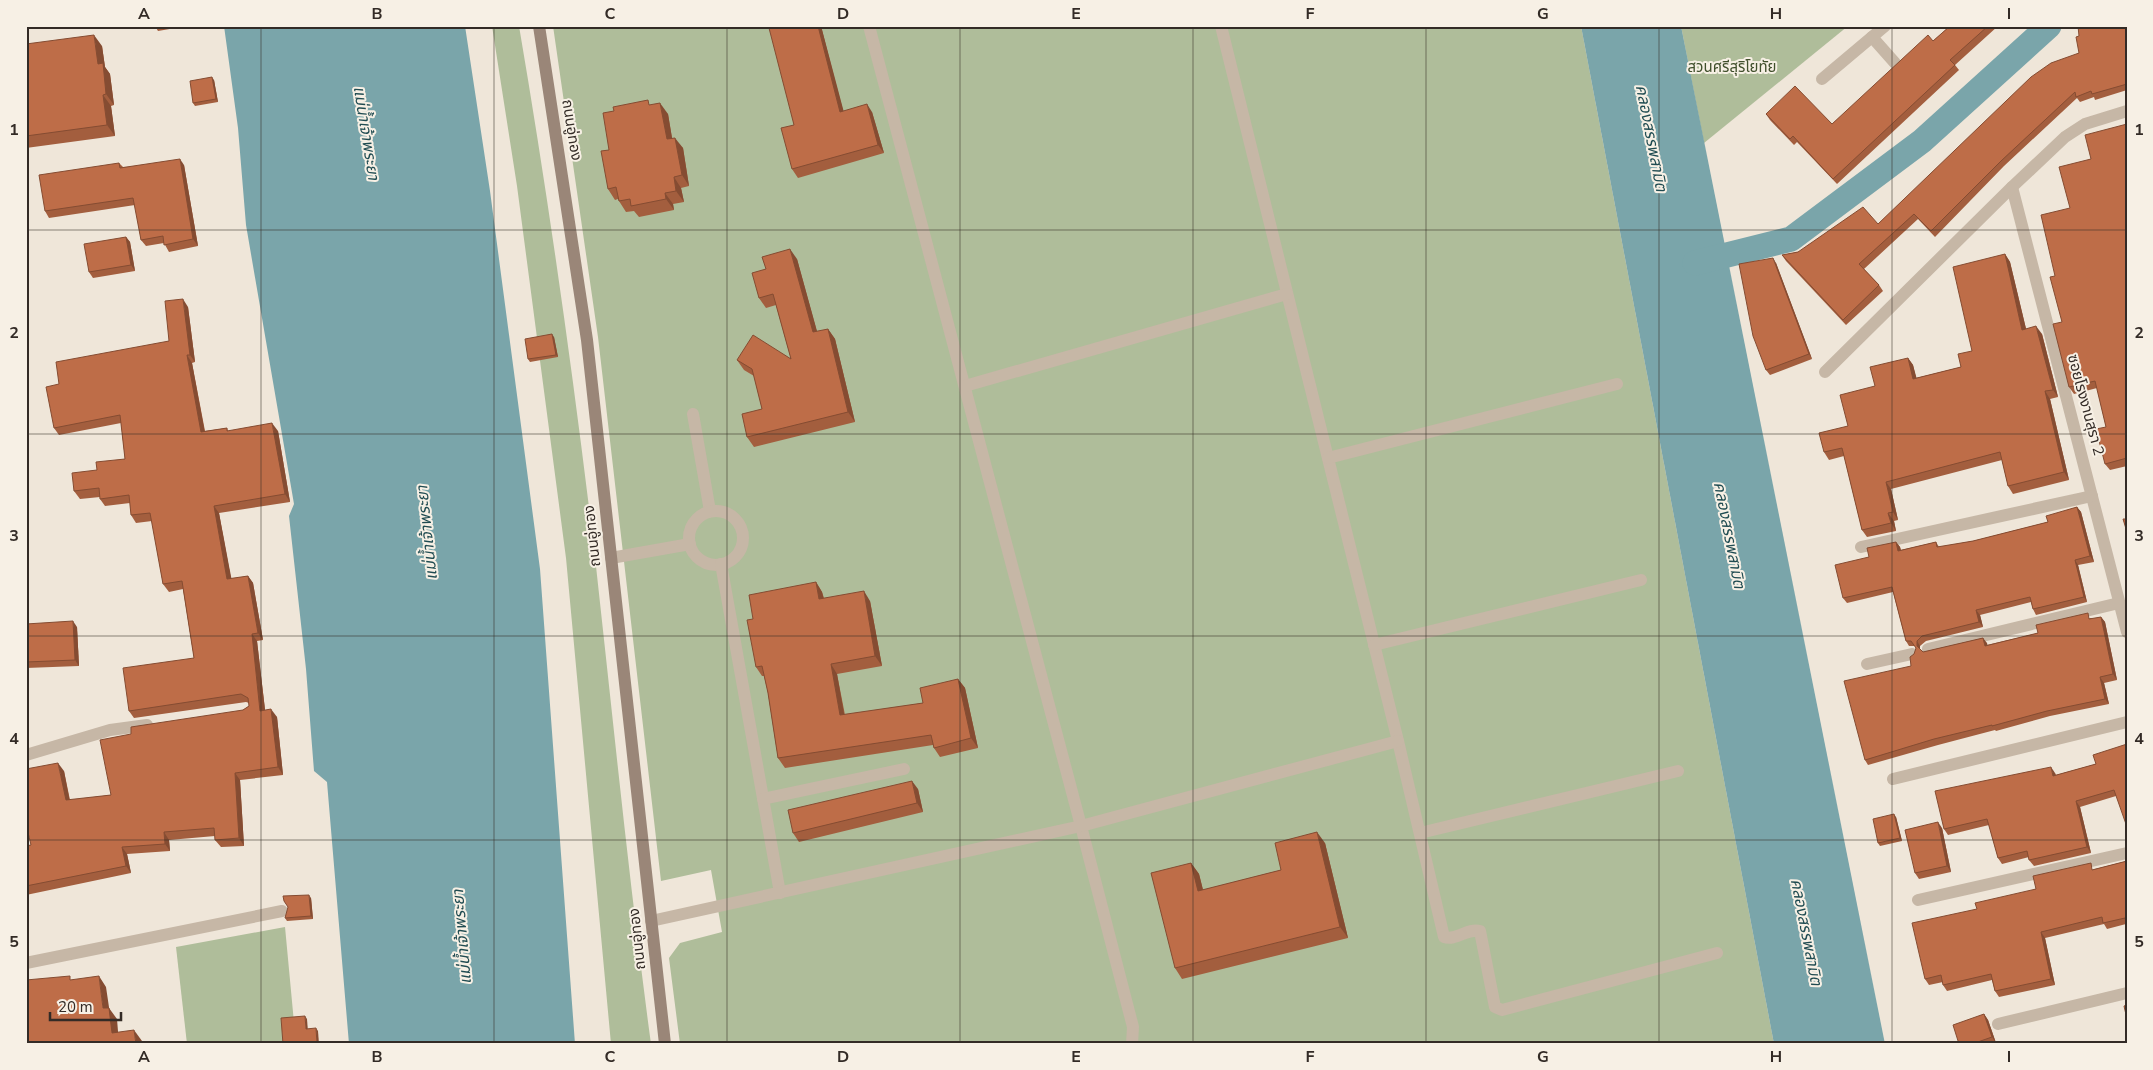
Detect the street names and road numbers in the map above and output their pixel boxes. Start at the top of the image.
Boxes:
street label: ถนนอู่ทอง [557,98,587,162]
street label: ซอยโรงงานสุรา 2 [2063,352,2109,458]
street label: ถนนอู่ทอง [579,504,605,568]
street label: ถนนอู่ทอง [624,907,650,971]

